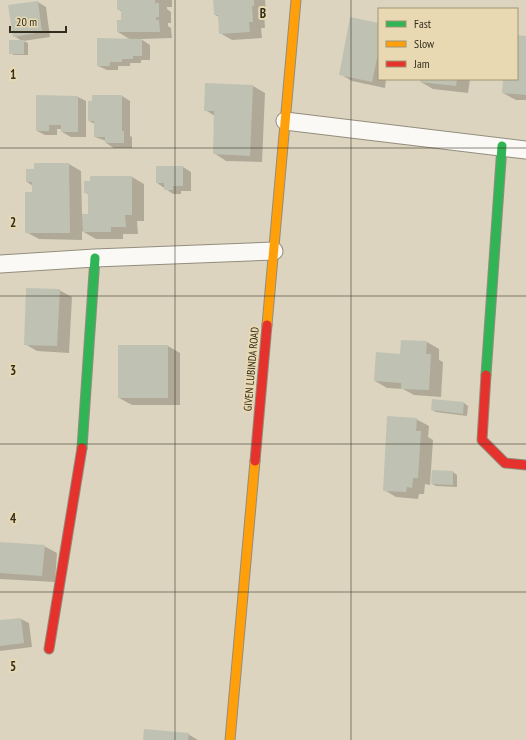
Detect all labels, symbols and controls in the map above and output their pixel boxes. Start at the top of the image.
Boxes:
text: B [260,5,266,22]
scale bar [10,8,66,34]
legend [378,8,518,80]
text: 20 m [16,14,37,29]
text: Fast [414,16,432,31]
text: Slow [414,36,435,51]
text: Jam [413,56,430,71]
text: 1 [10,66,16,83]
text: 2 [10,214,16,231]
street label: GIVEN LUBINDA ROAD [240,326,262,412]
text: 3 [10,362,16,379]
text: 4 [10,510,17,527]
text: 5 [10,658,16,675]

